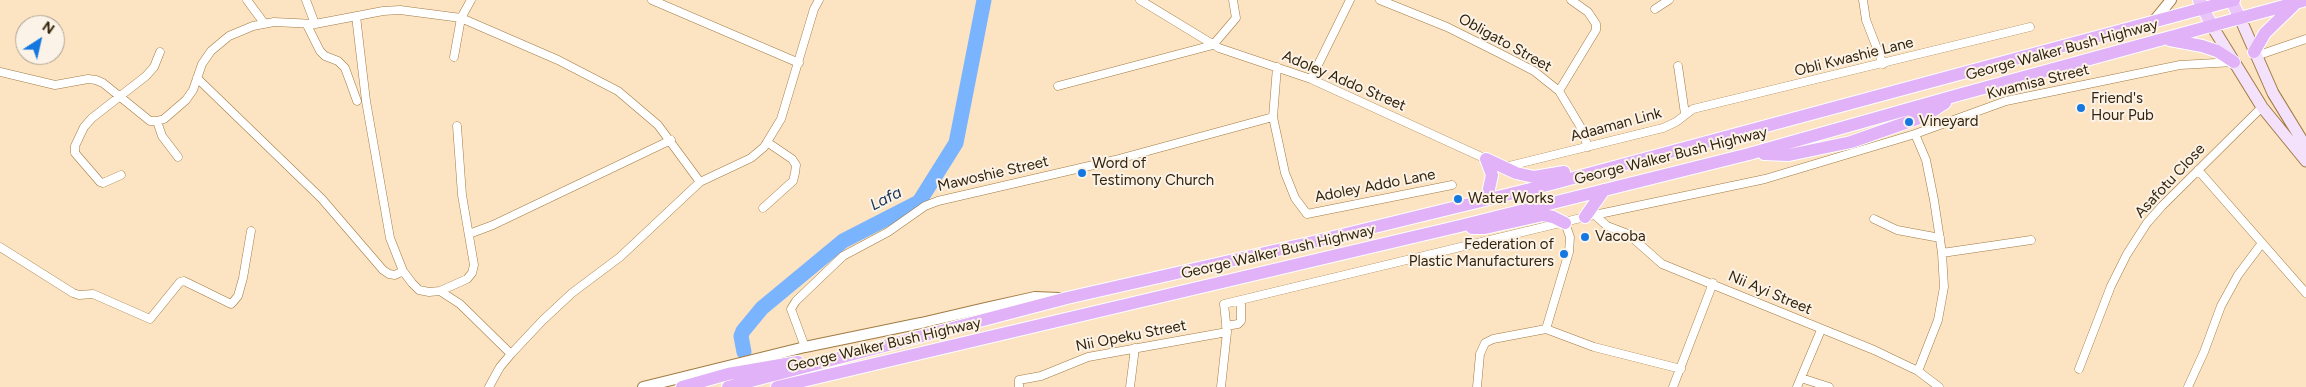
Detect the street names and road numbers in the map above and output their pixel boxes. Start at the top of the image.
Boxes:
street label: Obligato Street [1455,10,1555,76]
street label: George Walker Bush Highway [1964,16,2160,84]
street label: Obli Kwashie Lane [1793,34,1915,80]
street label: Adoley Addo Street [1280,47,1408,115]
street label: Kwamisa Street [1985,61,2091,103]
street label: Adaaman Link [1568,104,1664,146]
street label: George Walker Bush Highway [1573,123,1769,189]
street label: Asafotu Close [2131,140,2209,222]
street label: Mawoshie Street [936,152,1050,196]
street label: Adoley Addo Lane [1313,165,1437,207]
street label: George Walker Bush Highway [1179,221,1377,283]
street label: Nii Ayi Street [1725,267,1815,319]
street label: George Walker Bush Highway [785,314,983,376]
street label: Nii Opeku Street [1074,316,1188,356]

